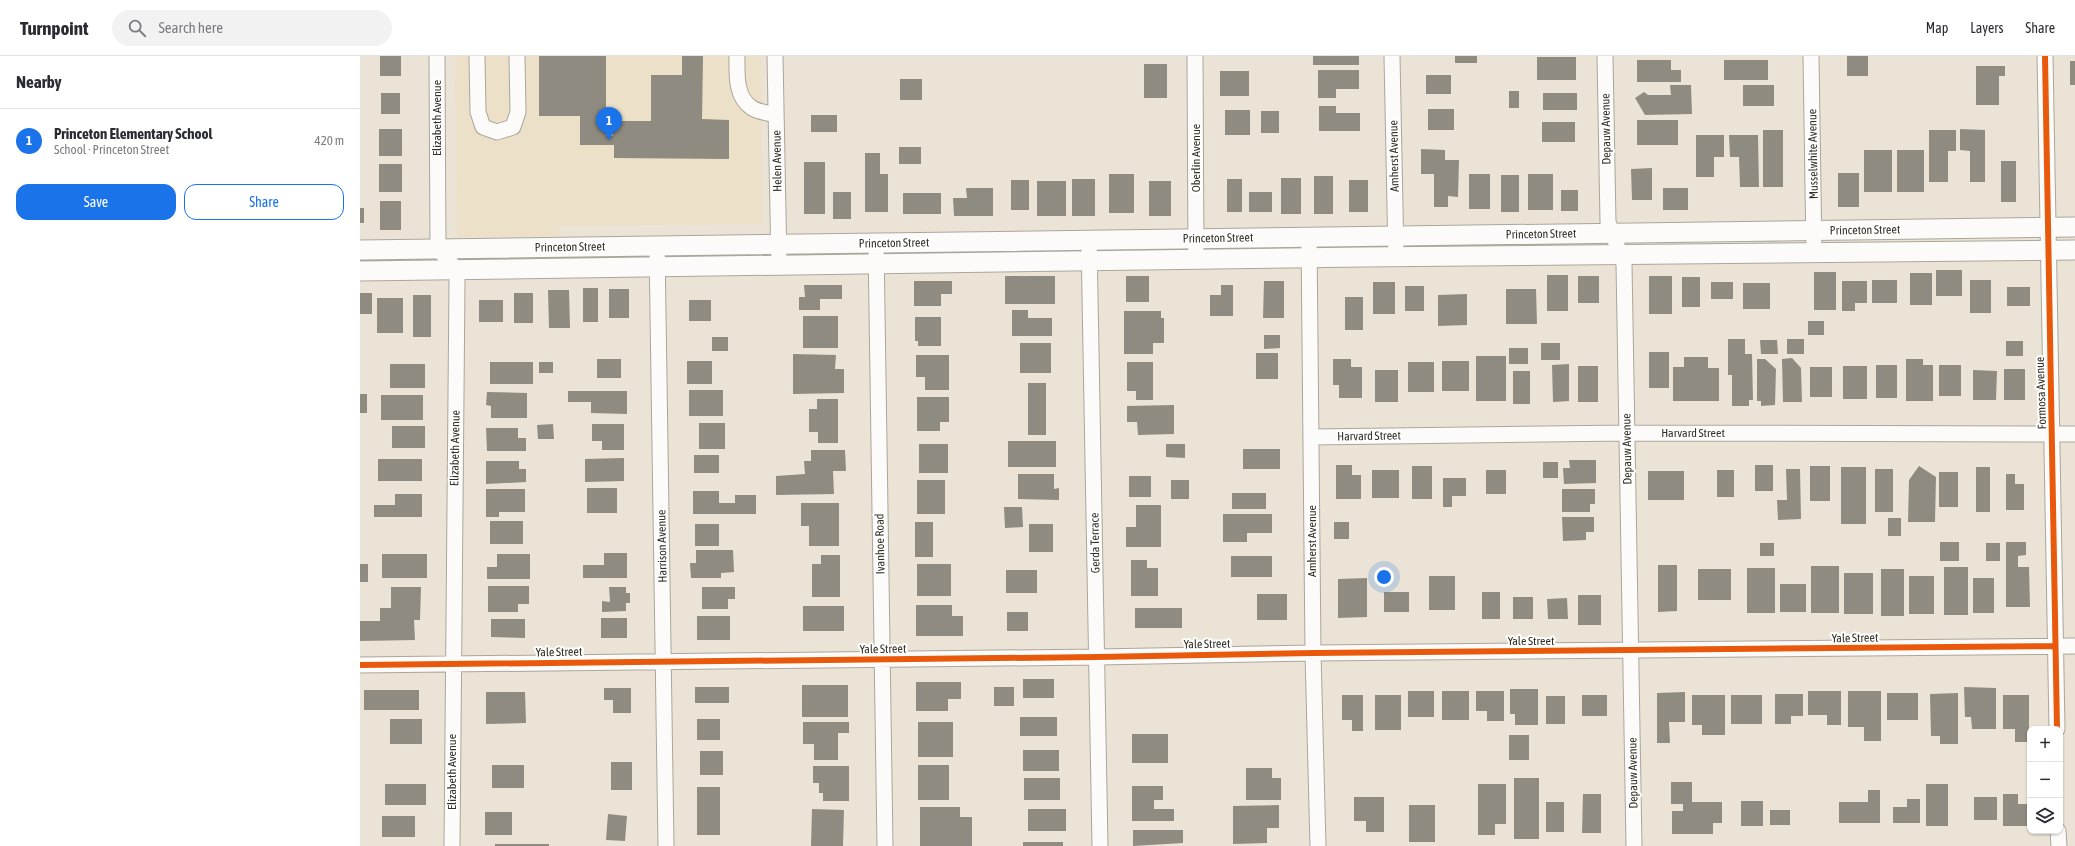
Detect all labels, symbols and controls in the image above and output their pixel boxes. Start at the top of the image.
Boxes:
search box [112,10,392,46]
text: Turnpoint [20,17,88,39]
icon: search [126,17,148,39]
text: Search here [158,19,223,36]
text: Map [1926,20,1948,36]
text: Layers [1970,20,2003,36]
text: Share [2025,20,2055,36]
text: Nearby [16,72,62,92]
street label: Elizabeth Avenue [430,80,444,156]
street label: Depauw Avenue [1598,93,1614,165]
pin: 1 [596,107,622,140]
street label: Musselwhite Avenue [1805,109,1821,199]
street label: Amherst Avenue [1386,120,1402,192]
street label: Oberlin Avenue [1189,124,1203,192]
text: Princeton Elementary School [54,125,212,142]
street label: Helen Avenue [769,130,785,192]
text: 1 [26,133,32,148]
text: 420 m [315,133,344,148]
text: School · Princeton Street [54,142,169,157]
button: Save [16,184,176,220]
button: Share [184,184,344,220]
street label: Princeton Street [1830,222,1901,238]
street label: Princeton Street [1506,226,1577,242]
street label: Princeton Street [1183,230,1254,246]
street label: Princeton Street [859,235,930,251]
street label: Princeton Street [535,239,606,255]
street label: Formosa Avenue [2033,356,2049,430]
street label: Elizabeth Avenue [447,410,463,486]
street label: Depauw Avenue [1619,413,1635,485]
street label: Harvard Street [1661,426,1725,440]
street label: Harvard Street [1337,428,1402,444]
street label: Amherst Avenue [1305,505,1319,577]
street label: Harrison Avenue [654,509,670,583]
street label: Gerda Terrace [1087,513,1103,573]
street label: Ivanhoe Road [872,514,888,574]
your location [1374,567,1394,587]
street label: Yale Street [1832,631,1879,645]
street label: Yale Street [1508,634,1555,648]
street label: Yale Street [1184,637,1231,651]
street label: Yale Street [860,642,907,656]
street label: Yale Street [536,645,583,659]
map controls [2027,726,2063,834]
button: + [2027,726,2063,762]
street label: Elizabeth Avenue [445,734,459,810]
street label: Depauw Avenue [1625,737,1641,809]
button: − [2027,762,2063,798]
button: layers [2027,798,2063,834]

